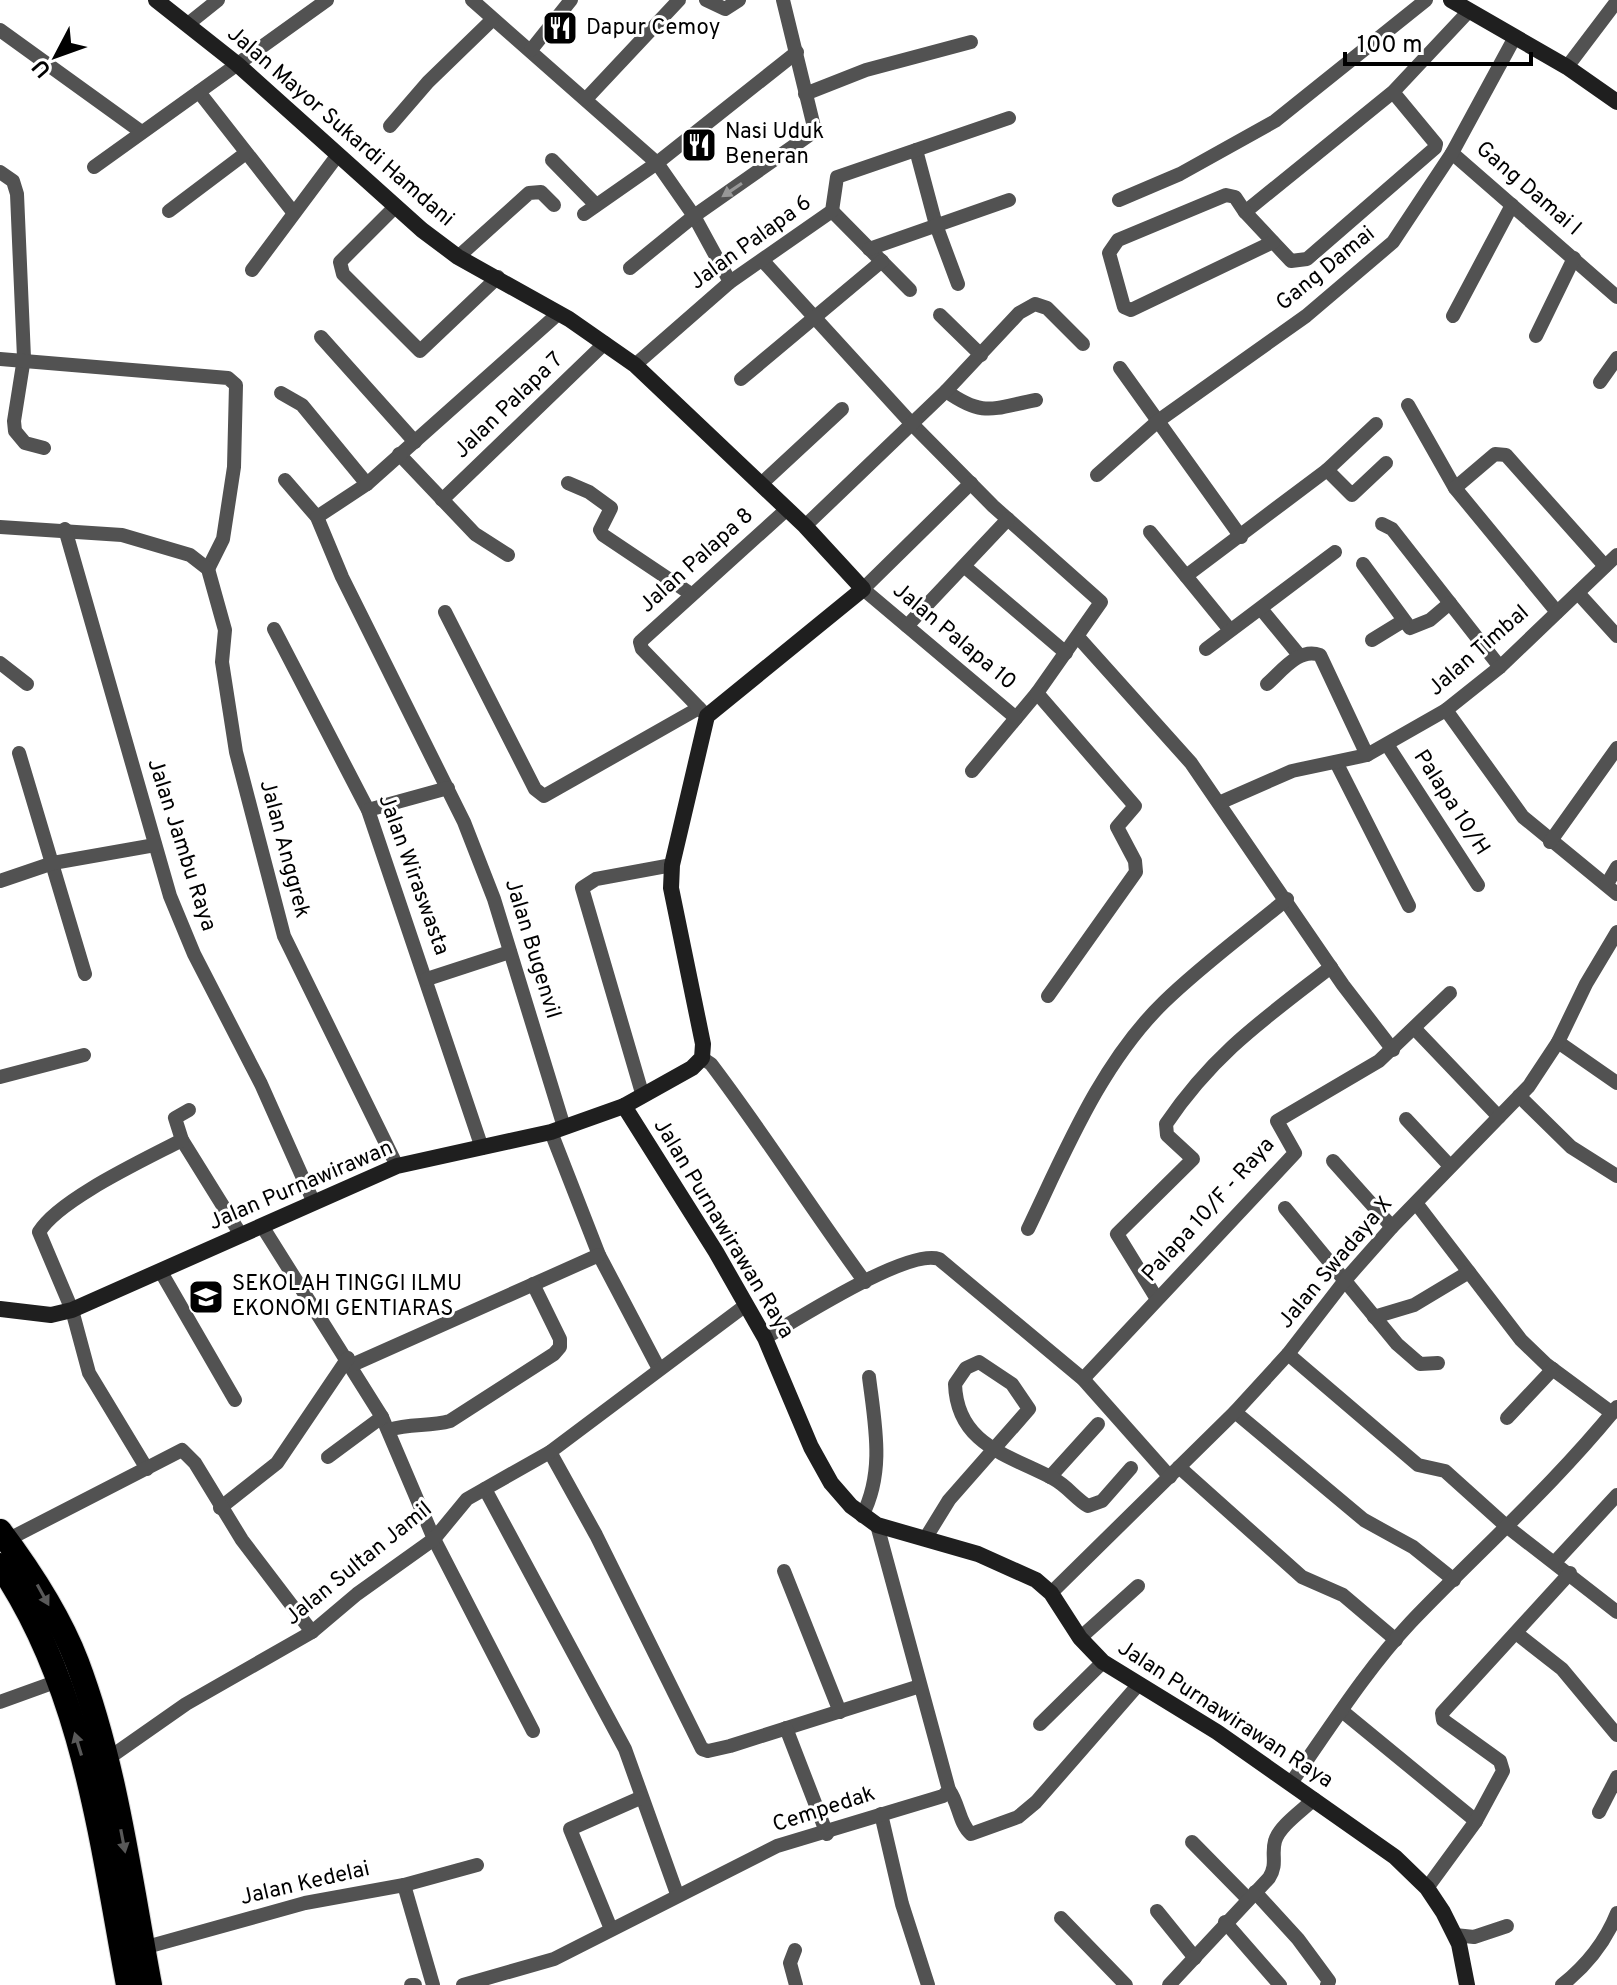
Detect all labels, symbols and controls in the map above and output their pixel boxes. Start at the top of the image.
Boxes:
restaurant icon: Dapur Cemoy [541,9,579,47]
place label: Dapur Cemoy [586,15,720,42]
north arrow [16,16,96,96]
scale bar [1345,16,1531,66]
street label: Jalan Mayor Sukardi Hamdani [221,21,459,233]
text: 100 m [1357,31,1423,61]
text: U [27,53,58,82]
place label: Nasi Uduk Beneran [725,119,824,171]
restaurant icon: Nasi Uduk Beneran [680,126,718,164]
street label: Gang Damai I [1470,136,1586,242]
one-way arrow [721,182,743,197]
street label: Jalan Palapa 6 [685,190,817,296]
street label: Gang Damai [1271,221,1381,317]
street label: Jalan Palapa 7 [449,347,569,465]
street label: Jalan Palapa 8 [634,503,760,619]
street label: Jalan Palapa 10 [887,577,1021,697]
street label: Jalan Timbal [1423,600,1535,702]
street label: Palapa 10/H [1407,745,1495,861]
street label: Jalan Jambu Raya [140,755,222,935]
street label: Jalan Anggrek [253,777,315,921]
street label: Jalan Wiraswasta [371,791,455,959]
street label: Jalan Bugenvil [498,876,566,1022]
street label: Jalan Purnawirawan Raya [647,1114,799,1344]
street label: Palapa 10/F - Raya [1137,1132,1281,1288]
street label: Jalan Purnawirawan [205,1135,397,1237]
street label: Jalan Swadaya X [1273,1192,1399,1334]
place label: SEKOLAH TINGGI ILMU EKONOMI GENTIARAS [232,1271,462,1323]
school or university icon: SEKOLAH TINGGI ILMU EKONOMI GENTIARAS [187,1278,225,1316]
street label: Jalan Sultan Jamil [280,1496,438,1632]
one-way arrow [36,1584,50,1606]
street label: Jalan Purnawirawan Raya [1112,1635,1338,1795]
one-way arrow [72,1732,84,1756]
street label: Cempedak [769,1781,879,1839]
one-way arrow [117,1829,129,1854]
street label: Jalan Kedelai [238,1856,372,1912]

